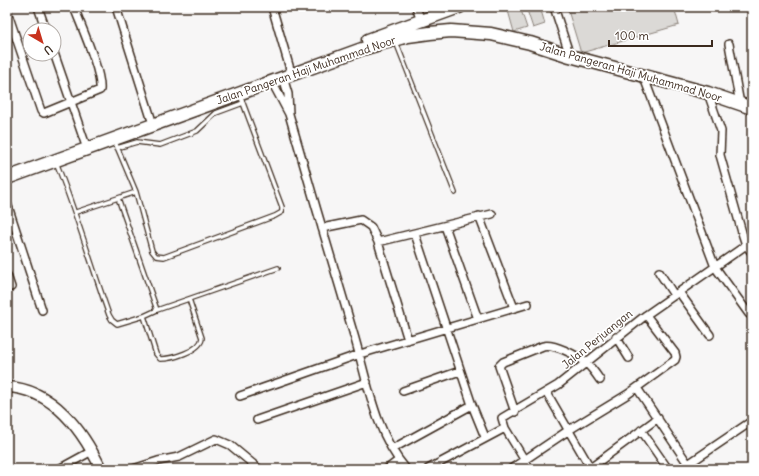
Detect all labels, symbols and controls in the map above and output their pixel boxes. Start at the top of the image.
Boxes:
north arrow [22,22,62,62]
scale bar [609,22,712,48]
text: 100 m [615,28,649,43]
street label: Jalan Pangeran Haji Muhammad Noor [214,32,398,107]
street label: Jalan Pangeran Haji Muhammad Noor [538,39,724,105]
text: U [41,42,55,58]
street label: Jalan Perjuangan [559,306,635,372]

